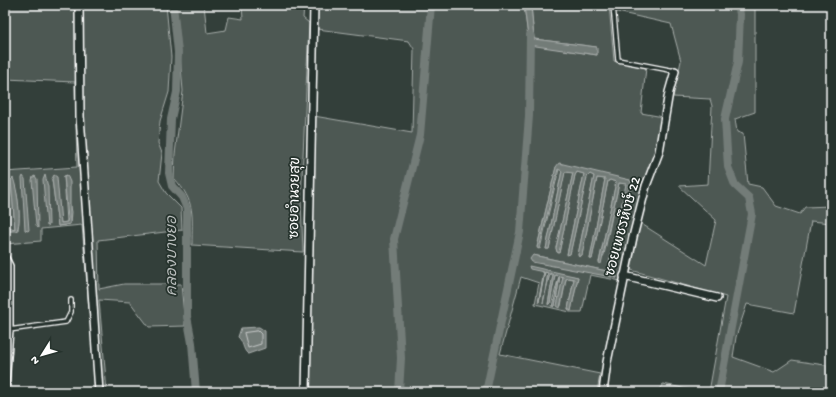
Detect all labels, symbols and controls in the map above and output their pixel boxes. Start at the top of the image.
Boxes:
street label: ซอยอำนวยสุข [285,157,305,239]
street label: ซอยเพชรหึงษ์ 22 [600,174,645,279]
water label: คลองบางยอ [164,215,182,296]
north arrow [22,335,62,375]
text: N [29,353,43,366]

